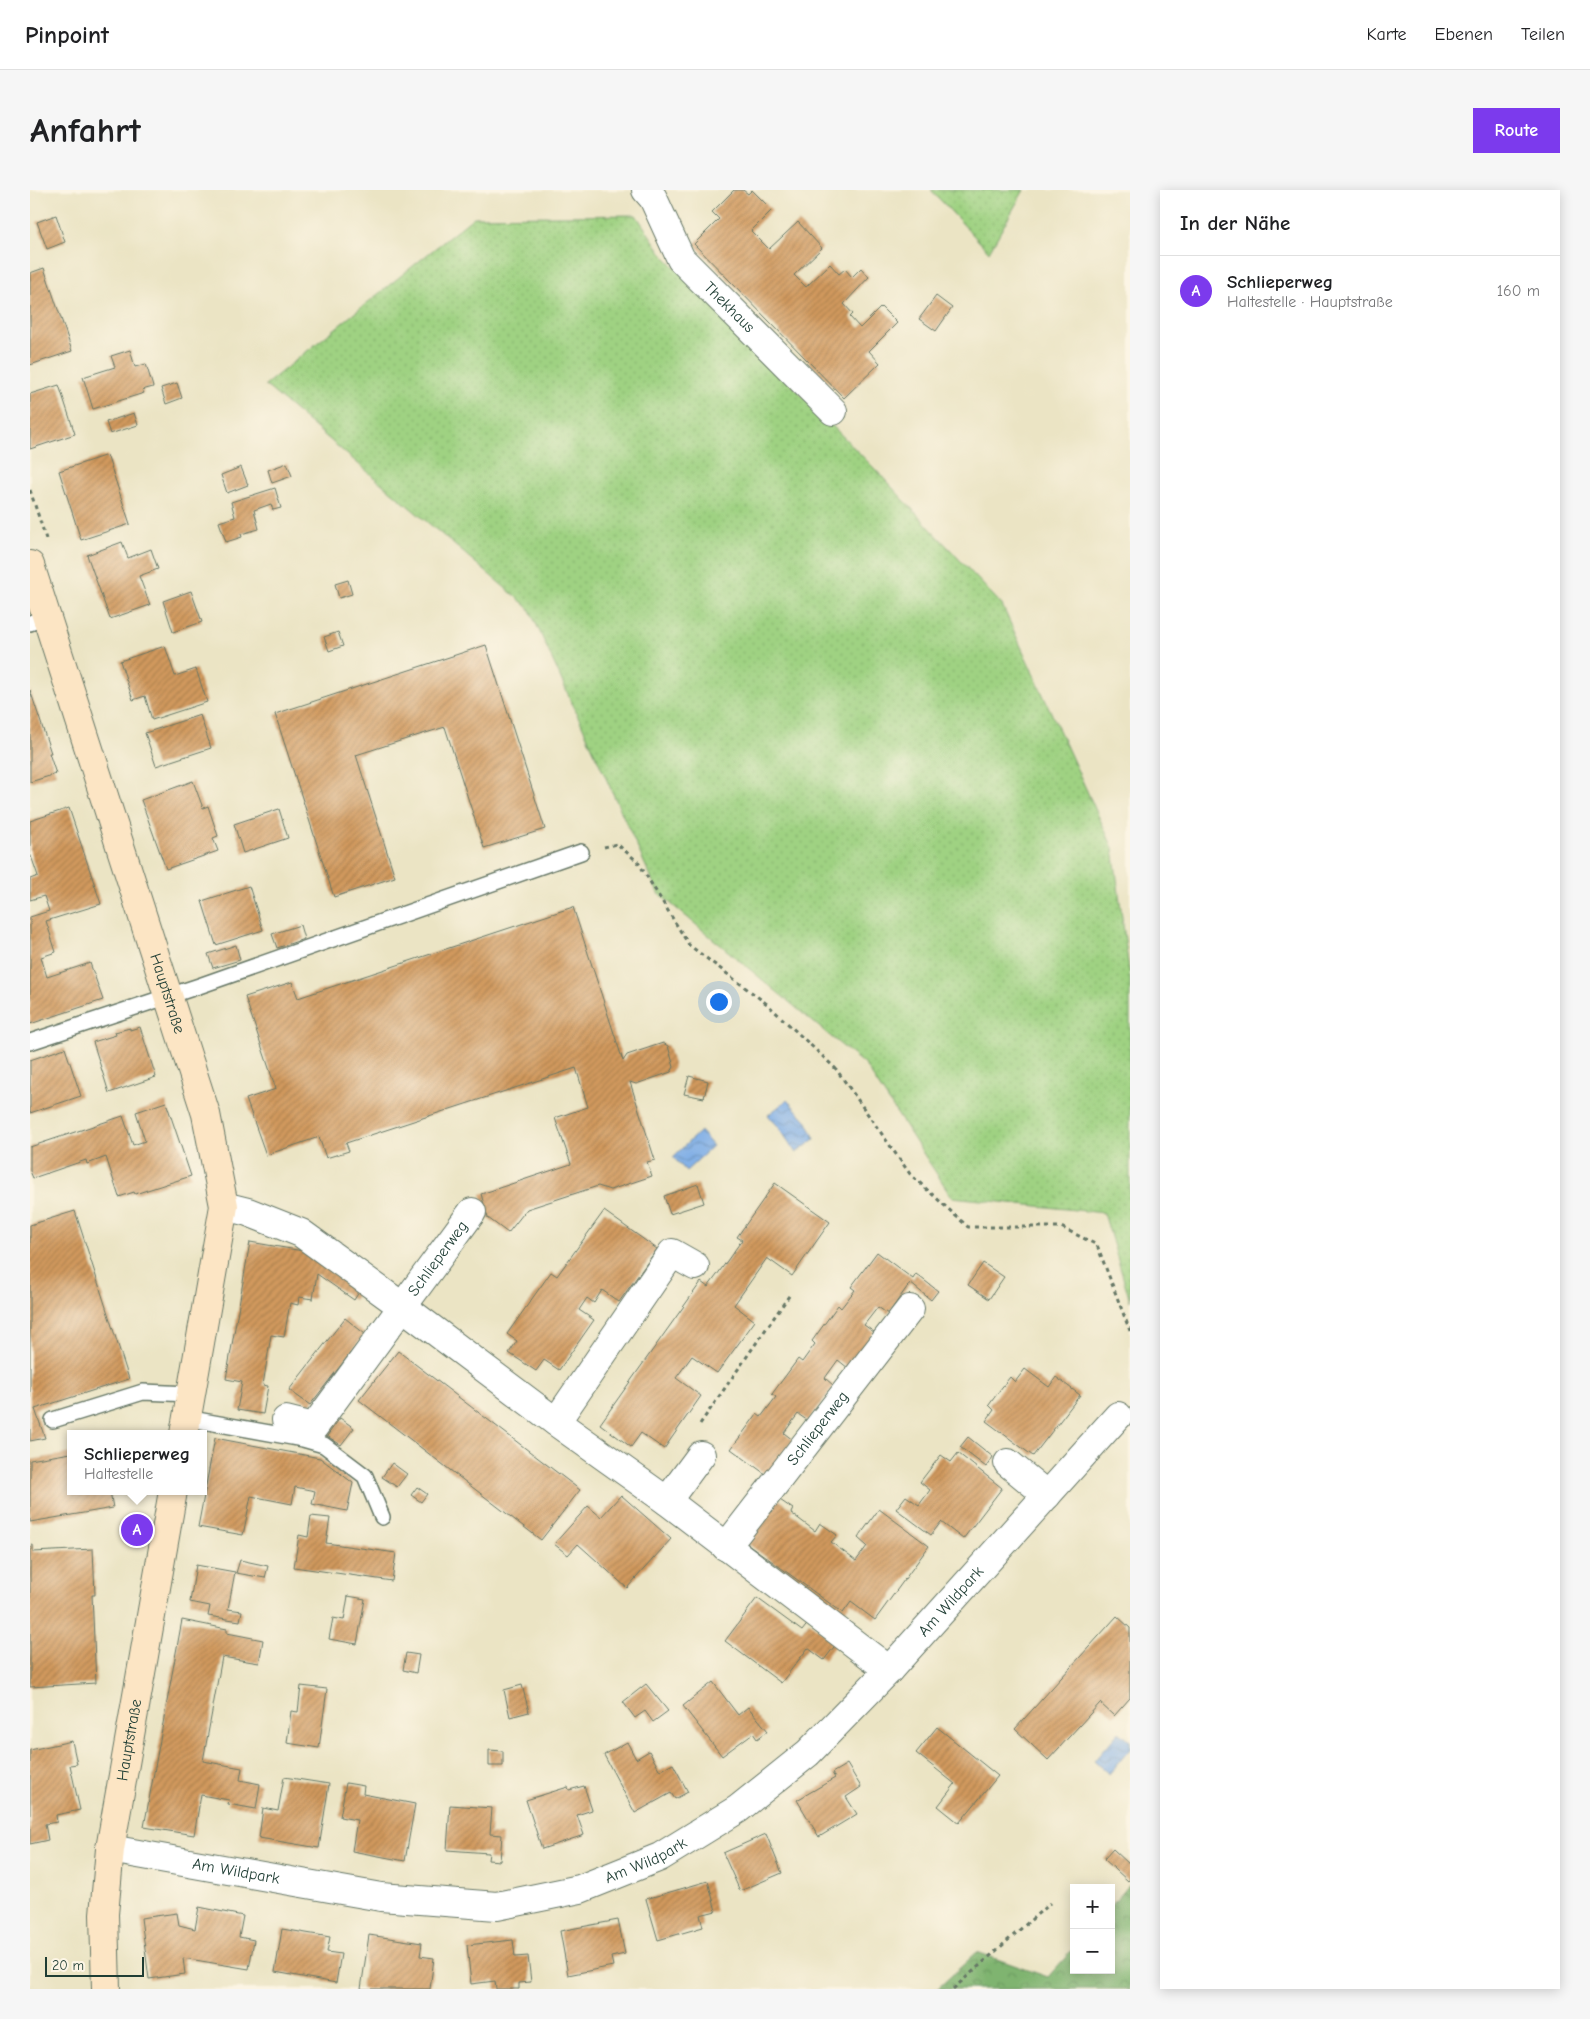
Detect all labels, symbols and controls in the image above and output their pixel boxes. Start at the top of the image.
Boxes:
text: Pinpoint [25,21,109,49]
text: Karte [1366,24,1407,45]
text: Ebenen [1435,24,1493,45]
text: Teilen [1521,24,1565,45]
button: Route [1473,108,1560,153]
text: Anfahrt [30,110,141,151]
text: In der Nähe [1180,211,1290,235]
text: Schlieperweg [1227,271,1333,293]
street label: Thekhaus [700,278,759,337]
text: A [1192,282,1200,300]
text: 160 m [1497,282,1540,300]
text: Haltestelle · Hauptstraße [1227,293,1393,311]
street label: Hauptstraße [146,951,189,1036]
your location [706,989,732,1015]
street label: Schlieperweg [404,1217,471,1300]
street label: Schlieperweg [783,1388,852,1469]
popup [67,1430,207,1495]
text: Schlieperweg [84,1443,190,1465]
text: Haltestelle [84,1465,153,1483]
pin: A [121,1511,153,1549]
street label: Am Wildpark [915,1562,987,1640]
street label: Hauptstraße [113,1698,145,1782]
street label: Am Wildpark [602,1834,690,1887]
street label: Am Wildpark [191,1855,281,1888]
map controls [1070,1884,1115,1974]
button: + [1070,1884,1115,1929]
button: − [1070,1929,1115,1974]
scale bar [45,1954,144,1977]
text: 20 m [52,1957,84,1974]

